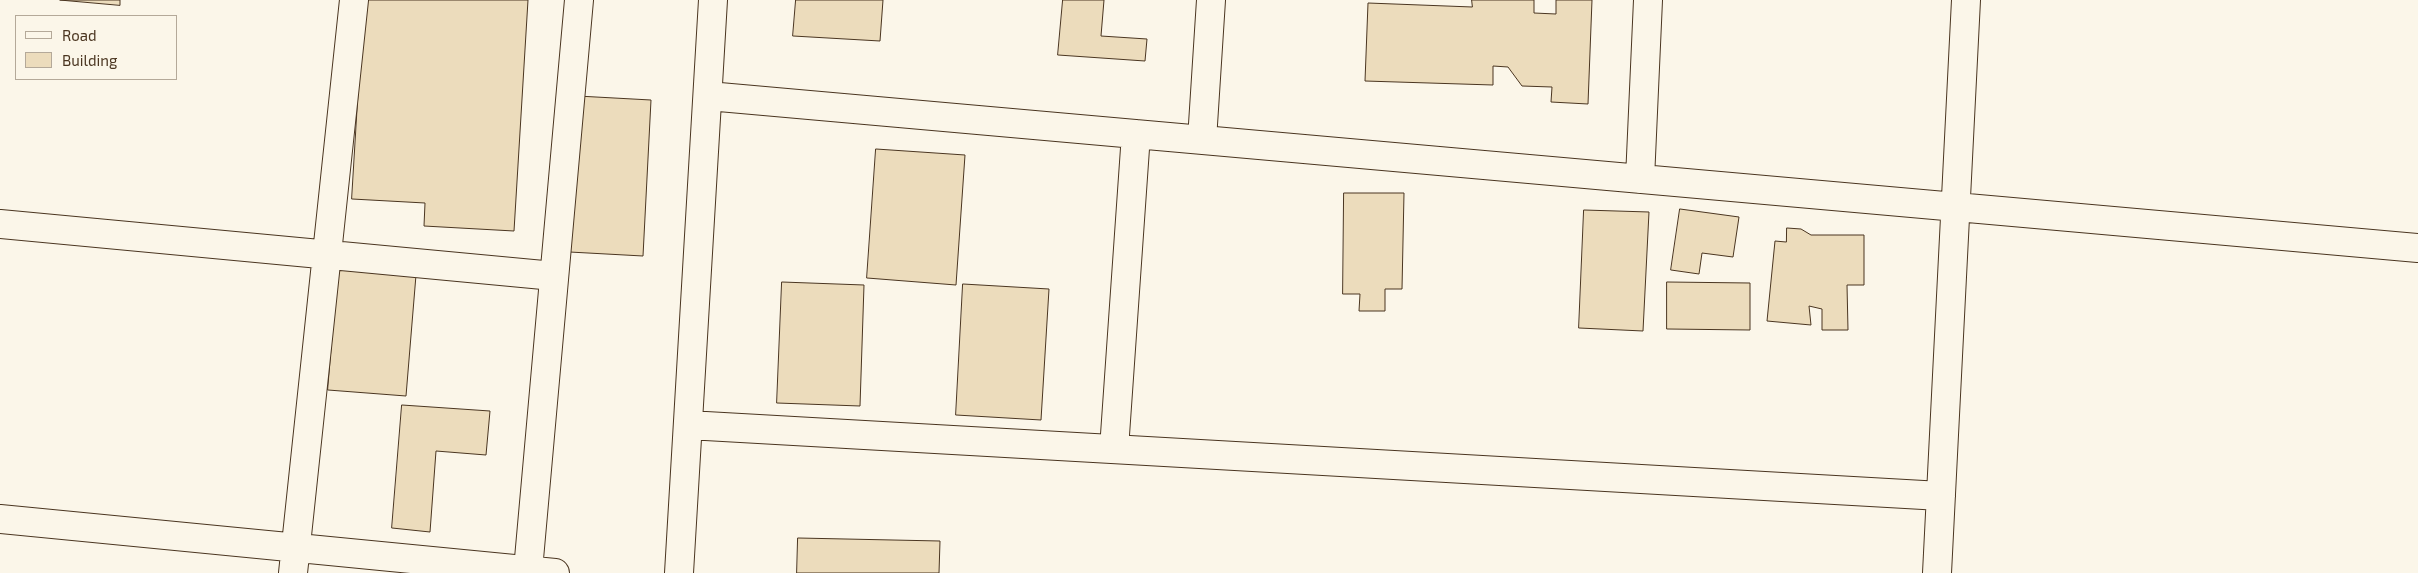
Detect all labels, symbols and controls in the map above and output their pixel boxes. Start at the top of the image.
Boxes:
legend [15,15,178,80]
text: Road [62,26,97,44]
text: Building [62,51,117,69]

